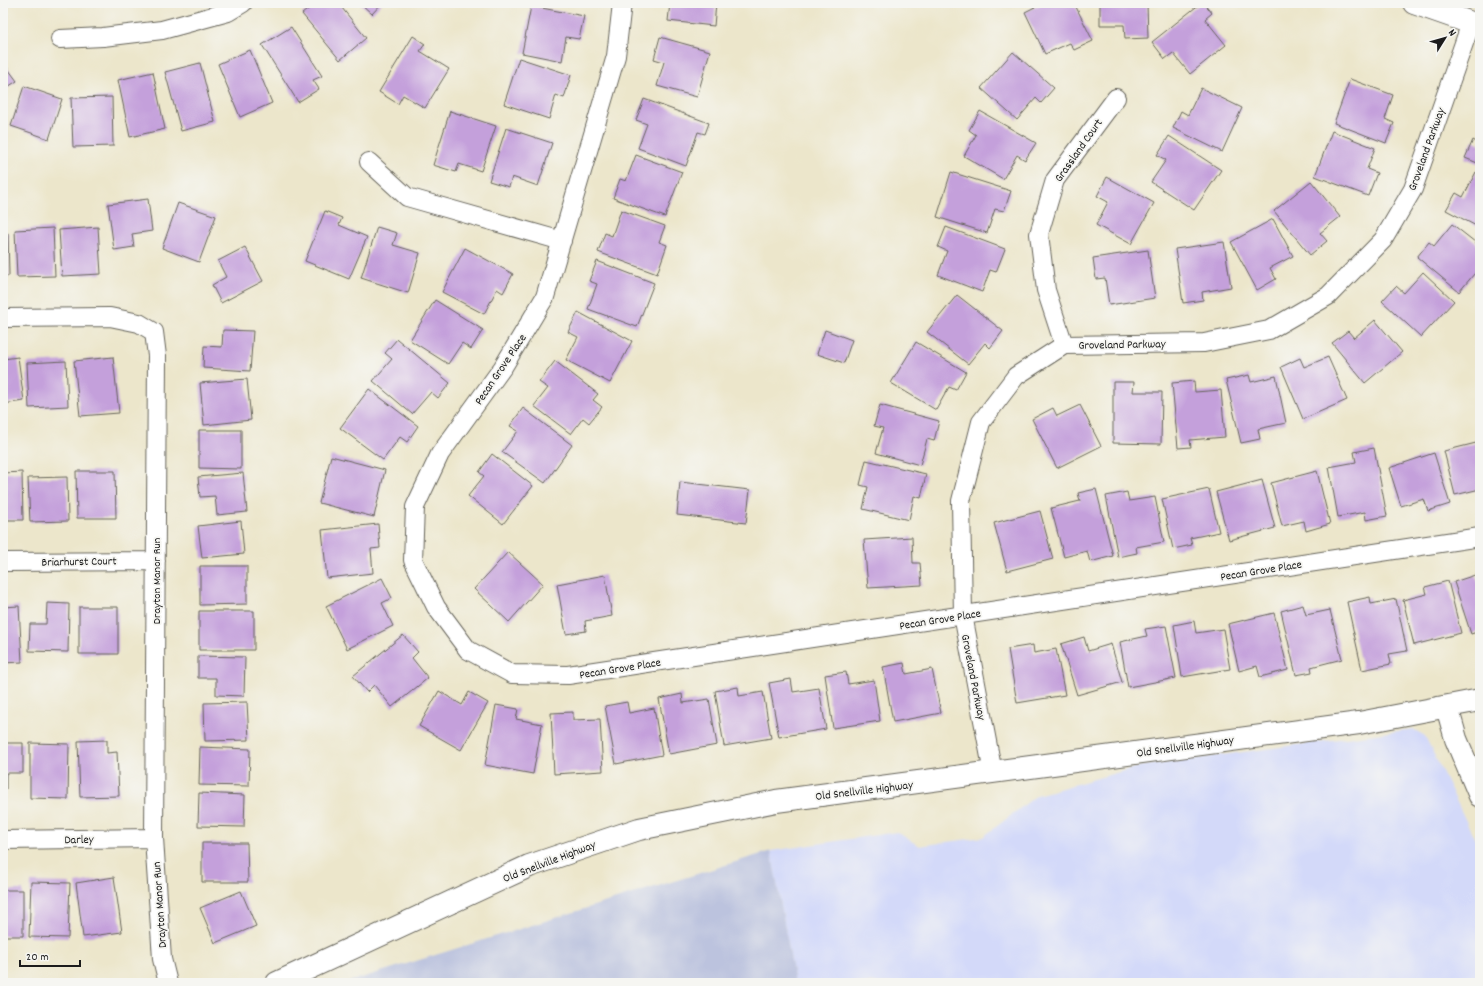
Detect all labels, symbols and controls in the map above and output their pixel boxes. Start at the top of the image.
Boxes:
north arrow [1425,18,1465,58]
text: N [1443,26,1460,41]
street label: Groveland Parkway [1405,105,1451,193]
street label: Grassland Court [1051,115,1108,186]
street label: Pecan Grove Place [471,331,531,409]
street label: Groveland Parkway [1078,336,1167,355]
street label: Drayton Manor Run [149,537,166,624]
street label: Briarhurst Court [41,553,117,572]
street label: Pecan Grove Place [1219,557,1303,586]
street label: Pecan Grove Place [898,606,982,635]
street label: Groveland Parkway [956,633,989,723]
street label: Pecan Grove Place [578,655,662,684]
street label: Old Snellville Highway [1135,732,1236,763]
street label: Old Snellville Highway [814,777,915,806]
street label: Darley [64,832,95,849]
street label: Old Snellville Highway [501,836,599,888]
street label: Drayton Manor Run [149,861,172,949]
scale bar [20,942,80,968]
text: 20 m [26,949,49,966]

